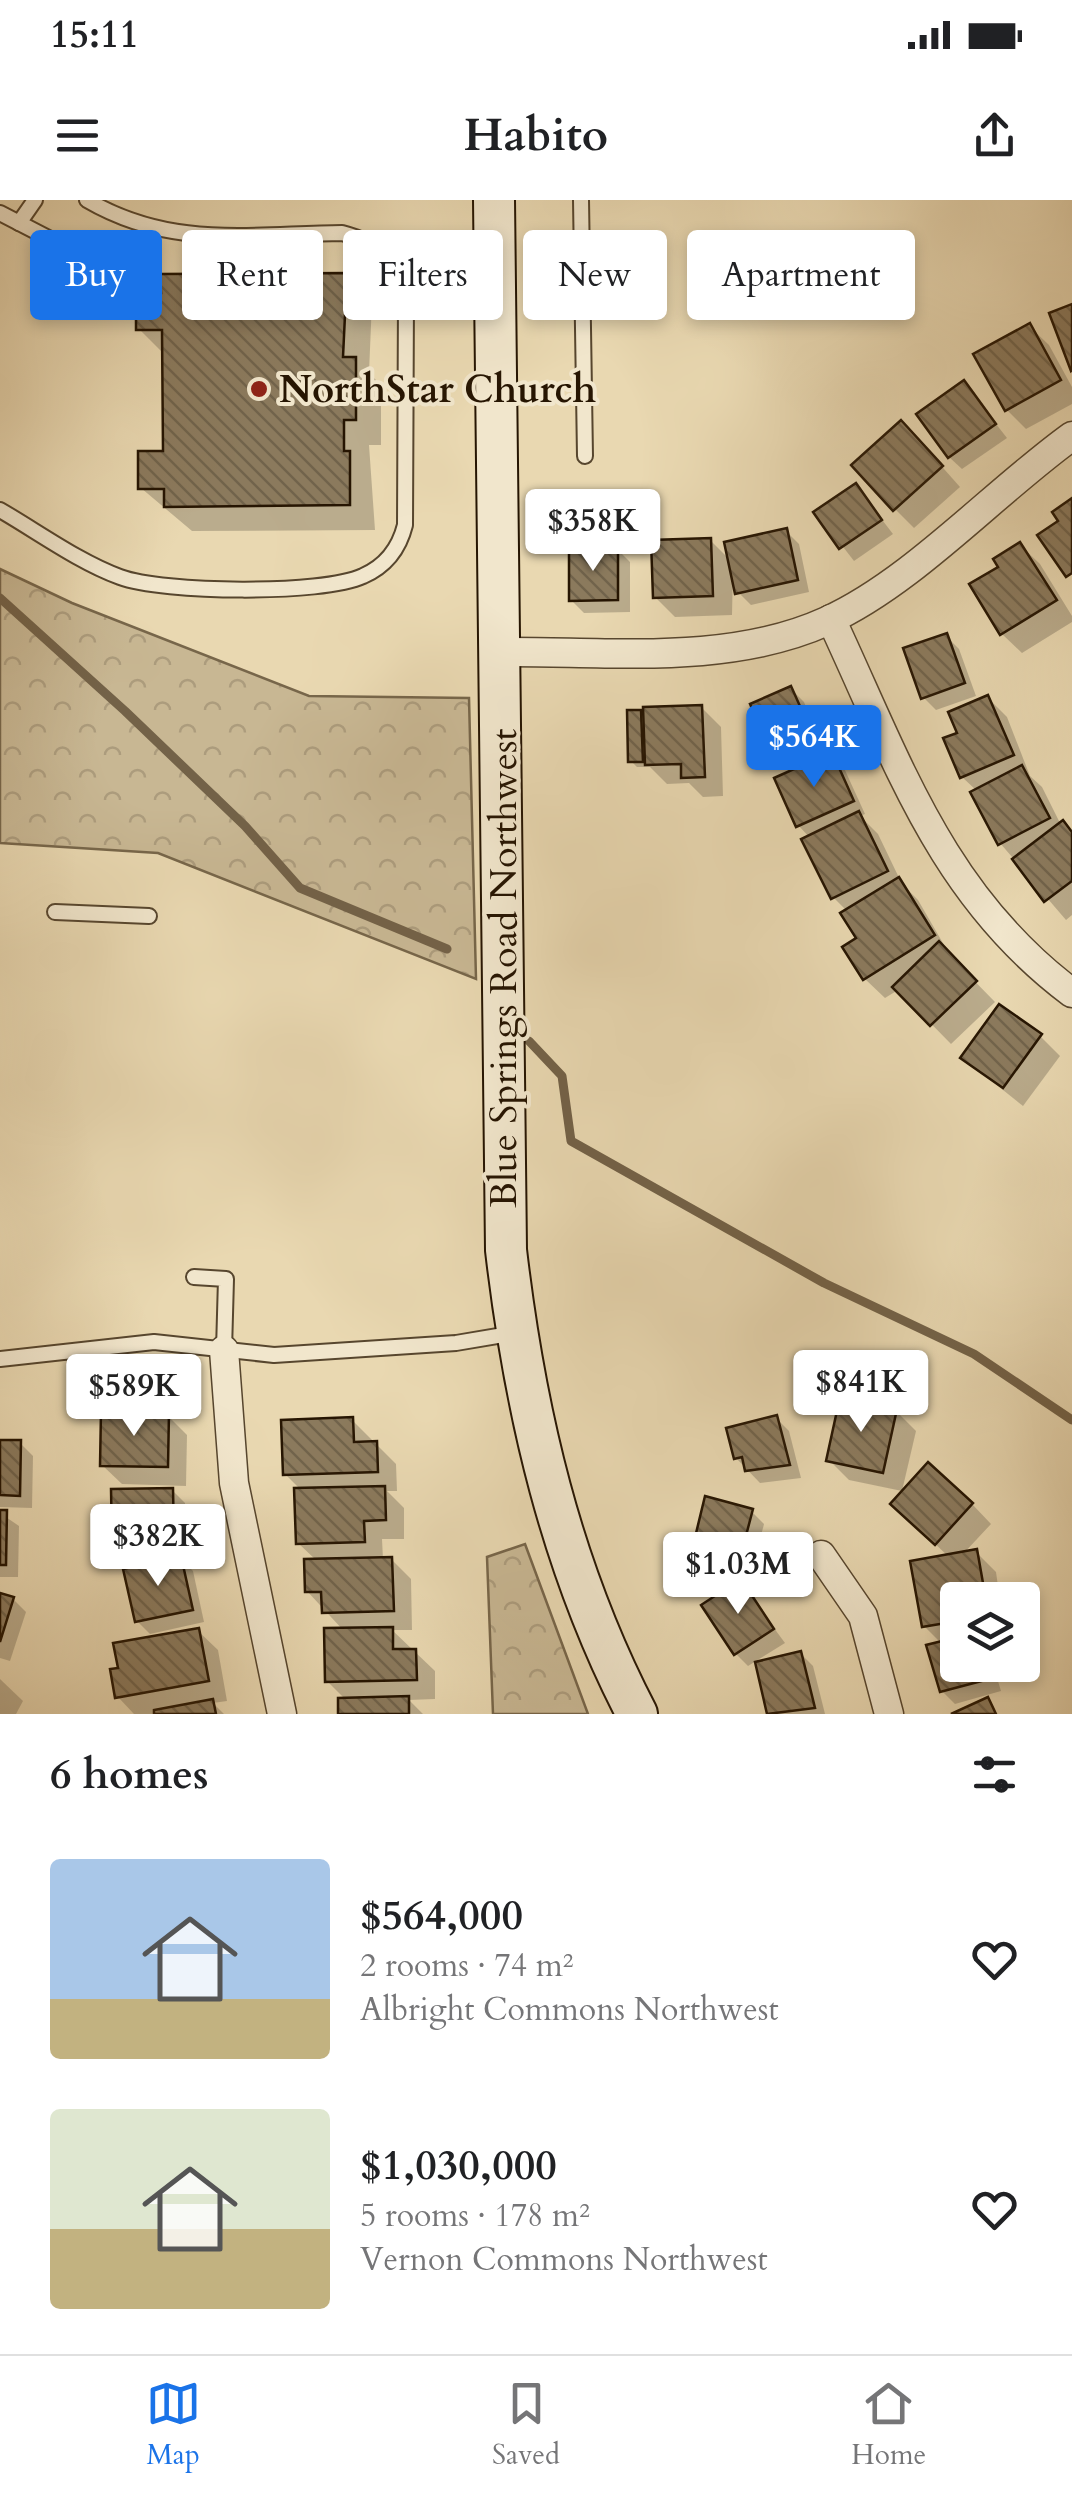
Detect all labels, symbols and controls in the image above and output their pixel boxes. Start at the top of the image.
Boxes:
text: 15:11 [50,9,139,61]
text: Habito [464,105,608,166]
icon: menu [50,108,105,163]
icon: share [967,108,1022,163]
chip: Buy [30,230,162,320]
chip: Rent [182,230,323,320]
chip: Filters [343,230,503,320]
chip: New [523,230,667,320]
chip: Apartment [687,230,915,320]
place label: NorthStar Church [279,364,596,416]
marker: NorthStar Church [248,378,270,400]
pin: $358K [523,489,663,574]
text: $358K [547,499,639,543]
pin: $564K [744,705,884,790]
text: $564K [768,715,860,759]
street label: Blue Springs Road Northwest [478,728,530,1208]
pin: $841K [791,1350,931,1435]
pin: $589K [64,1354,204,1439]
text: $841K [815,1360,907,1404]
text: $589K [88,1364,180,1408]
pin: $382K [88,1504,228,1589]
text: $382K [112,1514,204,1558]
pin: $1.03M [657,1532,819,1617]
text: $1.03M [685,1542,791,1586]
map controls [940,1582,1040,1682]
button: layers [940,1582,1040,1682]
text: 6 homes [50,1746,208,1803]
icon: filters [967,1747,1022,1802]
text: $564,000 [360,1887,523,1944]
icon: home [130,1899,250,2019]
icon: heart [967,1932,1022,1987]
text: 2 rooms · 74 m² [360,1944,573,1988]
text: Albright Commons Northwest [360,1988,779,2032]
text: $1,030,000 [360,2137,557,2194]
icon: home [130,2149,250,2269]
icon: heart [967,2182,1022,2237]
text: 5 rooms · 178 m² [360,2194,590,2238]
text: Vernon Commons Northwest [360,2238,768,2282]
tab: Map [146,2376,201,2474]
tab: Saved [492,2376,560,2474]
tab: Home [851,2376,926,2474]

